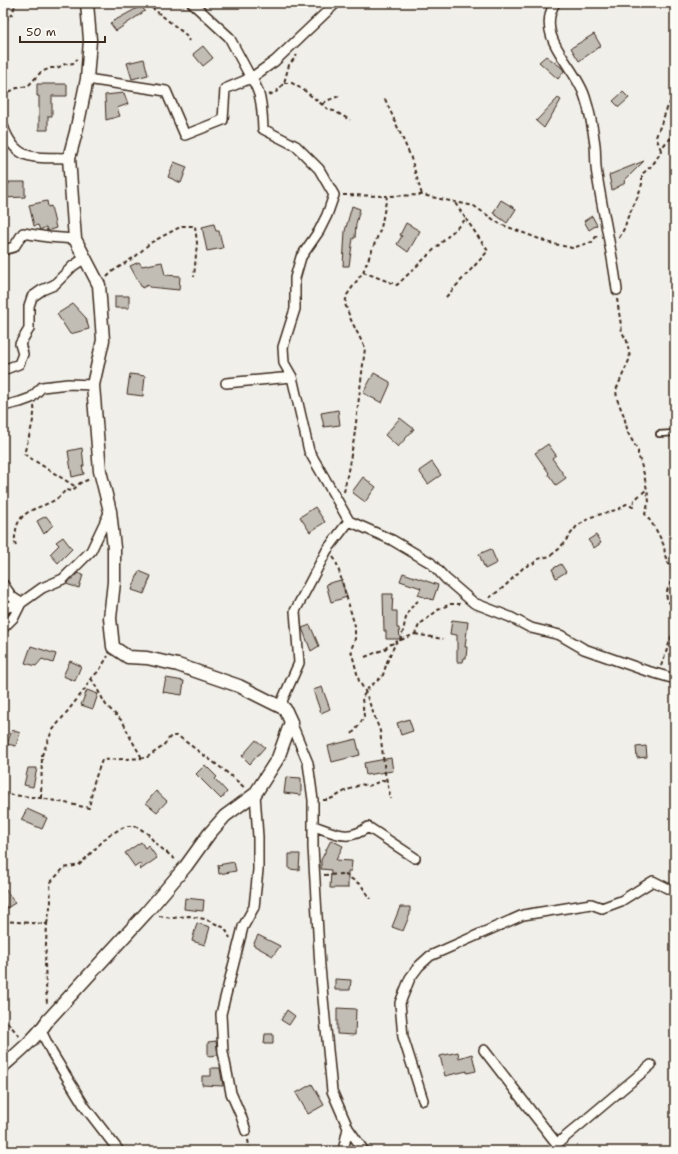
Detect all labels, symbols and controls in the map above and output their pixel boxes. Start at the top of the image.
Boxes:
scale bar [20,18,105,44]
text: 50 m [26,24,56,40]

